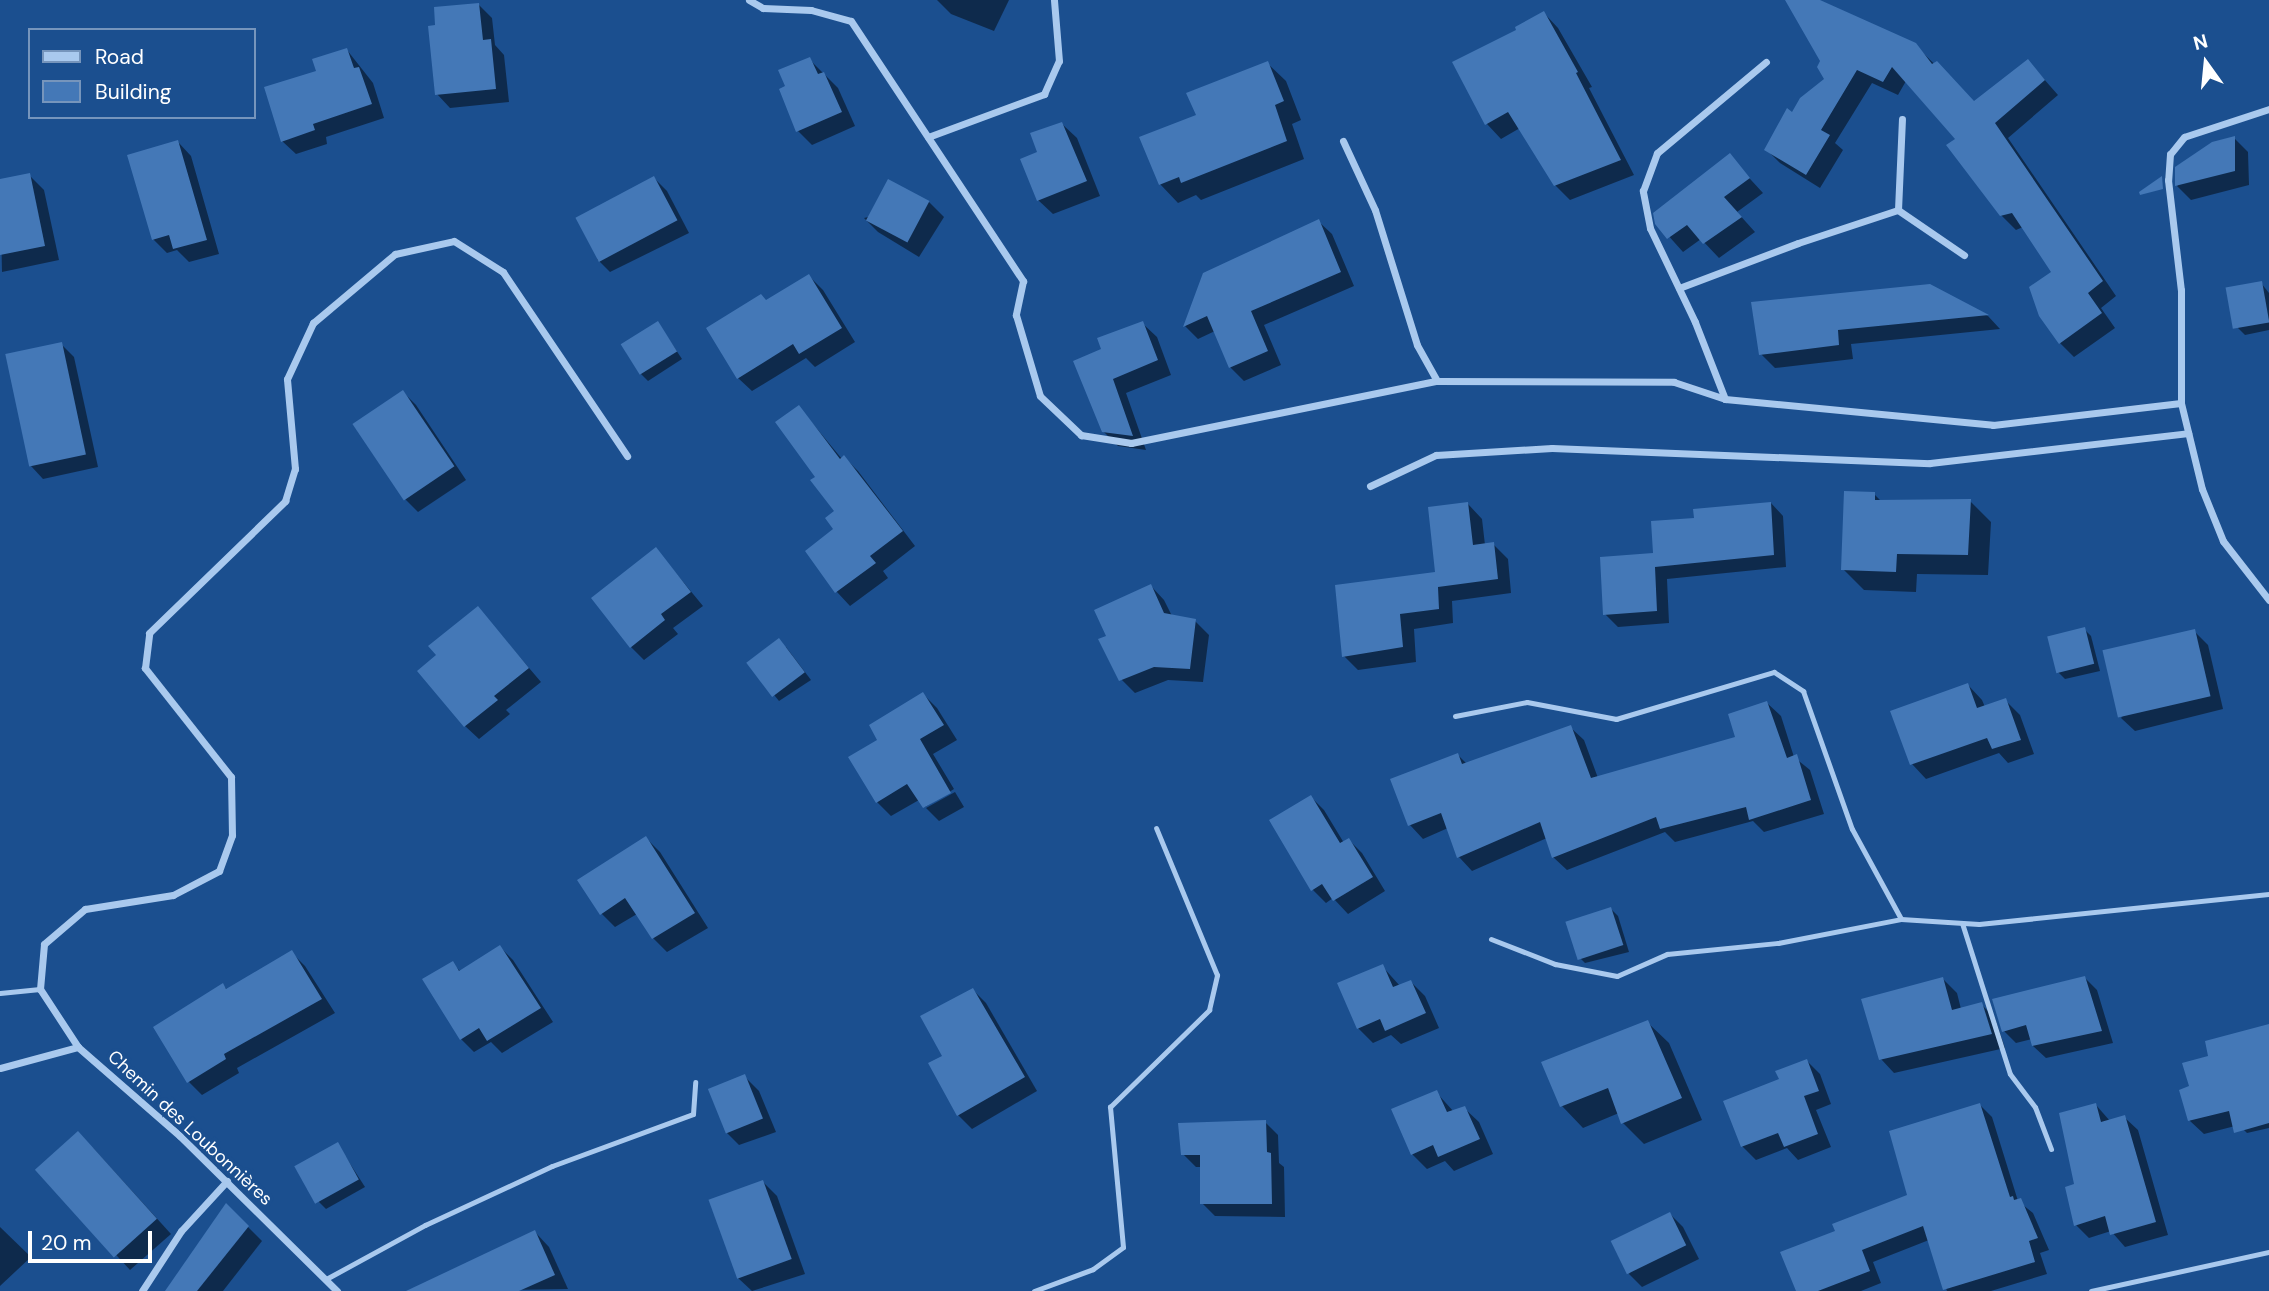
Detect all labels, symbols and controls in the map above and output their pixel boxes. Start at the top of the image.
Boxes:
legend [28,28,256,119]
north arrow [2171,28,2241,98]
text: N [2190,28,2210,56]
text: Road [95,43,144,71]
text: Building [95,78,171,106]
street label: Chemin des Loubonnières [103,1046,277,1210]
scale bar [32,1218,156,1262]
text: 20 m [41,1229,92,1257]

